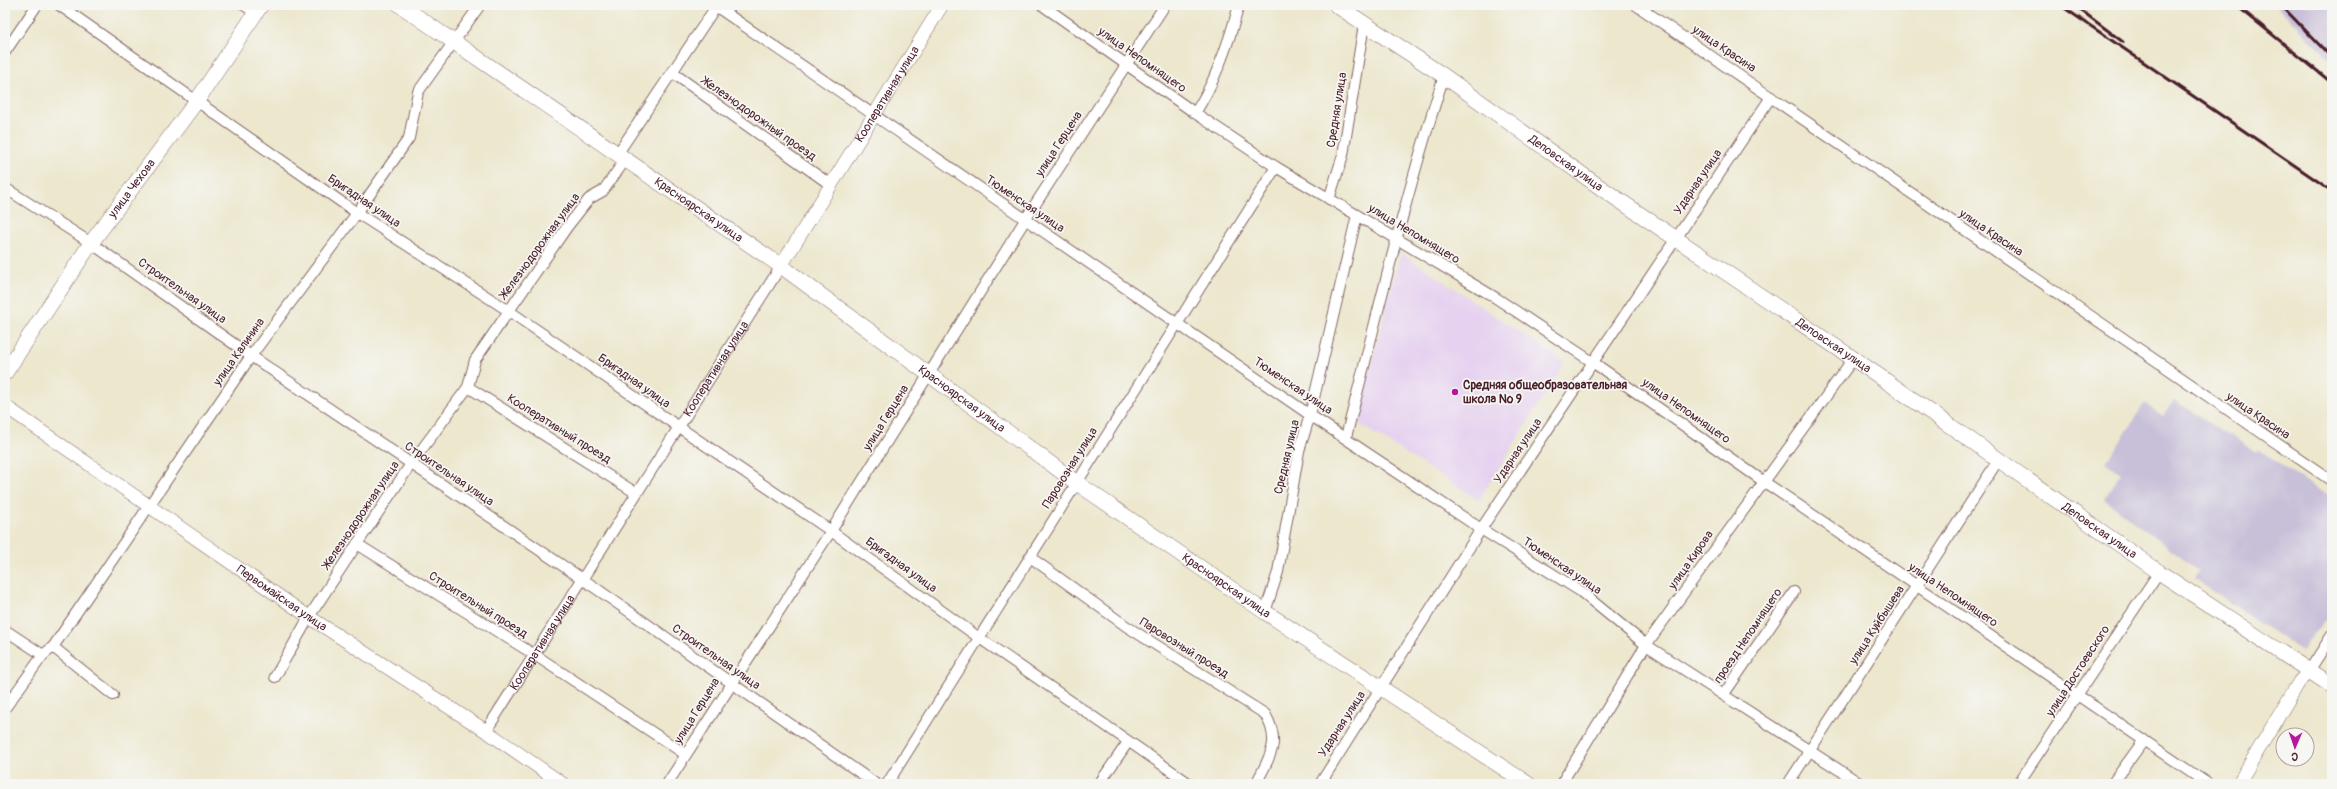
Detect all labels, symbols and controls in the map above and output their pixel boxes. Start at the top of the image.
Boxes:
street label: улица Красина [1688,22,1759,76]
street label: улица Непомнящего [1094,23,1189,96]
street label: Кооперативная улица [852,43,923,145]
street label: Средняя улица [1324,71,1350,149]
street label: Железнодорожный проезд [697,73,820,165]
street label: улица Герцена [1032,108,1086,180]
street label: Деповская улица [1525,131,1606,195]
street label: Ударная улица [1671,146,1726,217]
street label: улица Чехова [104,156,159,222]
street label: Бригадная улица [325,171,404,231]
street label: Тюменская улица [983,172,1068,236]
street label: Красноярская улица [651,174,746,245]
street label: Железнодорожная улица [496,190,584,303]
street label: улица Непомнящего [1365,200,1463,268]
street label: улица Красина [1955,206,2026,260]
street label: Строительная улица [135,255,229,327]
street label: Деповская улица [1792,314,1875,376]
street label: улица Калинина [209,315,268,390]
street label: Кооперативная улица [680,318,752,419]
street label: Бригадная улица [595,351,673,412]
street label: Тюменская улица [1251,354,1336,418]
street label: Красноярская улица [915,362,1009,436]
street label: улица Непомнящего [1638,374,1733,447]
place label: Средняя общеобразовательная школа № 9 [1463,378,1628,407]
street label: улица Герцена [859,382,912,455]
marker: Средняя общеобразовательная школа № 9 [1450,387,1460,397]
street label: улица Красина [2222,389,2293,443]
street label: Кооперативный проезд [504,391,614,467]
street label: Ударная улица [1491,415,1546,486]
street label: Средняя улица [1271,418,1303,496]
street label: Паровозная улица [1039,424,1101,511]
street label: Строительная улица [402,439,497,510]
street label: Железнодорожная улица [318,458,403,573]
street label: Деповская улица [2059,499,2140,562]
street label: улица Кирова [1665,527,1717,593]
street label: Бригадная улица [862,534,940,596]
street label: Тюменская улица [1520,534,1605,598]
street label: Красноярская улица [1179,550,1274,621]
street label: улица Непомнящего [1905,559,2001,631]
street label: Первомайская улица [234,562,330,634]
street label: Строительный проезд [426,568,531,642]
street label: улица Куйбышева [1845,583,1908,668]
street label: проезд Непомнящего [1711,585,1786,686]
street label: Кооперативная улица [506,591,578,693]
street label: Паровозный проезд [1137,615,1232,682]
street label: Строительная улица [669,621,763,693]
street label: улица Достоевского [2042,622,2113,720]
street label: улица Герцена [670,675,723,748]
street label: Ударная улица [1315,688,1369,760]
north arrow [2275,727,2315,767]
text: С [2291,750,2298,763]

